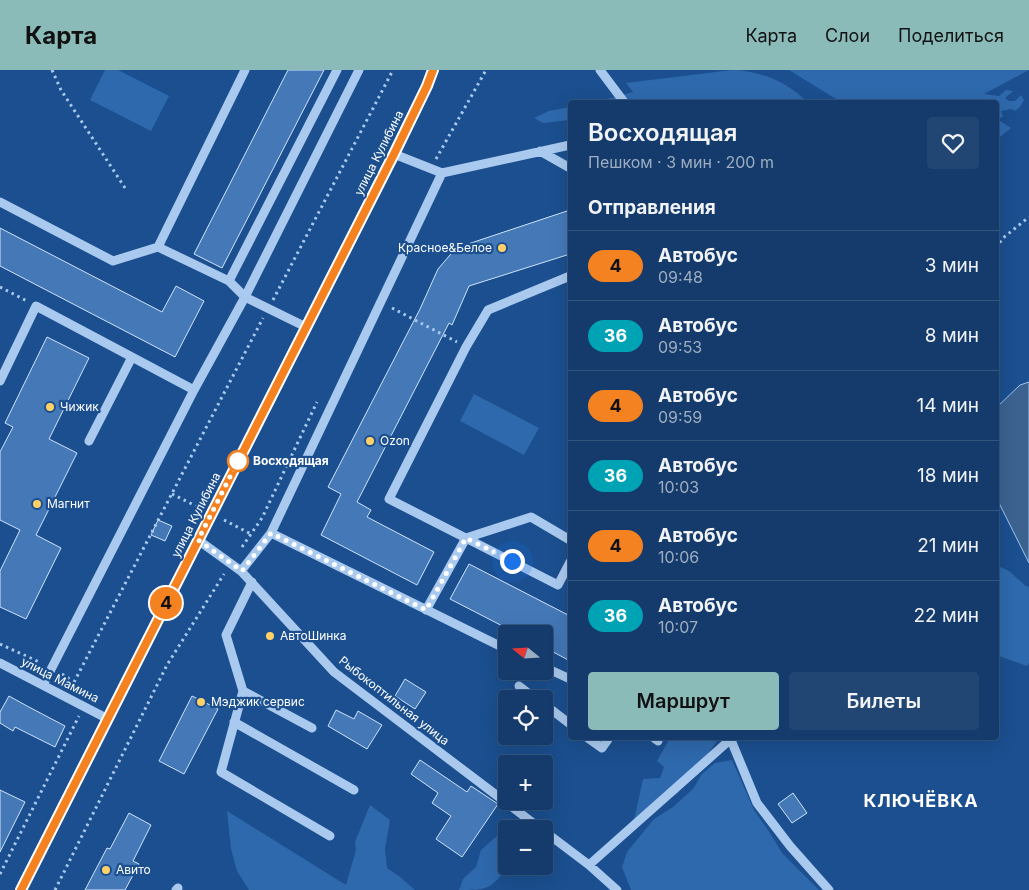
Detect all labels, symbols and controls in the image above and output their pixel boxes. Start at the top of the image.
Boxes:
text: Карта [25,21,97,50]
text: Карта [745,25,797,46]
text: Слои [825,25,870,46]
text: Поделиться [898,25,1004,46]
street label: улица Кулибина [351,108,406,198]
button: heart [927,117,979,169]
text: Восходящая [588,118,738,147]
text: Пешком · 3 мин · 200 m [588,152,774,172]
text: Отправления [588,196,716,219]
place label: Красное&Белое [398,240,492,255]
marker: Красное&Белое [496,242,508,254]
text: Автобус [658,244,738,267]
text: 3 мин [925,254,979,277]
text: 4 [609,255,622,276]
text: 09:48 [658,267,703,287]
text: Автобус [658,314,738,337]
text: 8 мин [925,324,979,347]
text: 36 [604,325,627,346]
text: 09:53 [658,337,702,357]
text: Автобус [658,384,738,407]
text: 14 мин [917,394,979,417]
text: 4 [609,395,622,416]
place label: Чижик [60,399,99,414]
marker: Чижик [44,401,56,413]
text: 09:59 [658,407,702,427]
place label: Ozon [380,433,410,448]
marker: Ozon [364,435,376,447]
marker: Восходящая [227,450,249,472]
place label: Восходящая [253,453,329,468]
text: Автобус [658,454,738,477]
text: 18 мин [917,464,979,487]
text: 36 [604,465,627,486]
street label: улица Кулибина [168,470,223,560]
text: 10:03 [658,477,699,497]
place label: Магнит [47,496,90,511]
marker: Магнит [31,498,43,510]
text: Автобус [658,524,738,547]
text: 21 мин [917,534,979,557]
text: 4 [609,535,622,556]
text: 10:06 [658,547,699,567]
your location [500,549,525,574]
line badge: 4 [150,587,182,619]
text: 4 [160,592,172,613]
text: Автобус [658,594,738,617]
text: 22 мин [913,604,979,627]
text: 36 [604,605,627,626]
text: 10:07 [658,617,698,637]
north arrow [498,625,552,680]
map controls [498,625,553,875]
place label: АвтоШинка [280,628,347,643]
marker: АвтоШинка [264,630,276,642]
street label: Рыбокоптильная улица [336,653,452,748]
street label: улица Мамина [19,654,102,706]
button: Маршрут [588,672,779,730]
button: Билеты [789,672,979,730]
button: locate [498,690,553,745]
place label: Мэджик сервис [211,694,305,709]
marker: Мэджик сервис [195,696,207,708]
button: + [498,755,553,810]
district label: КЛЮЧЁВКА [863,790,979,811]
button: − [498,820,553,875]
place label: Авито [116,862,151,877]
marker: Авито [100,864,112,876]

